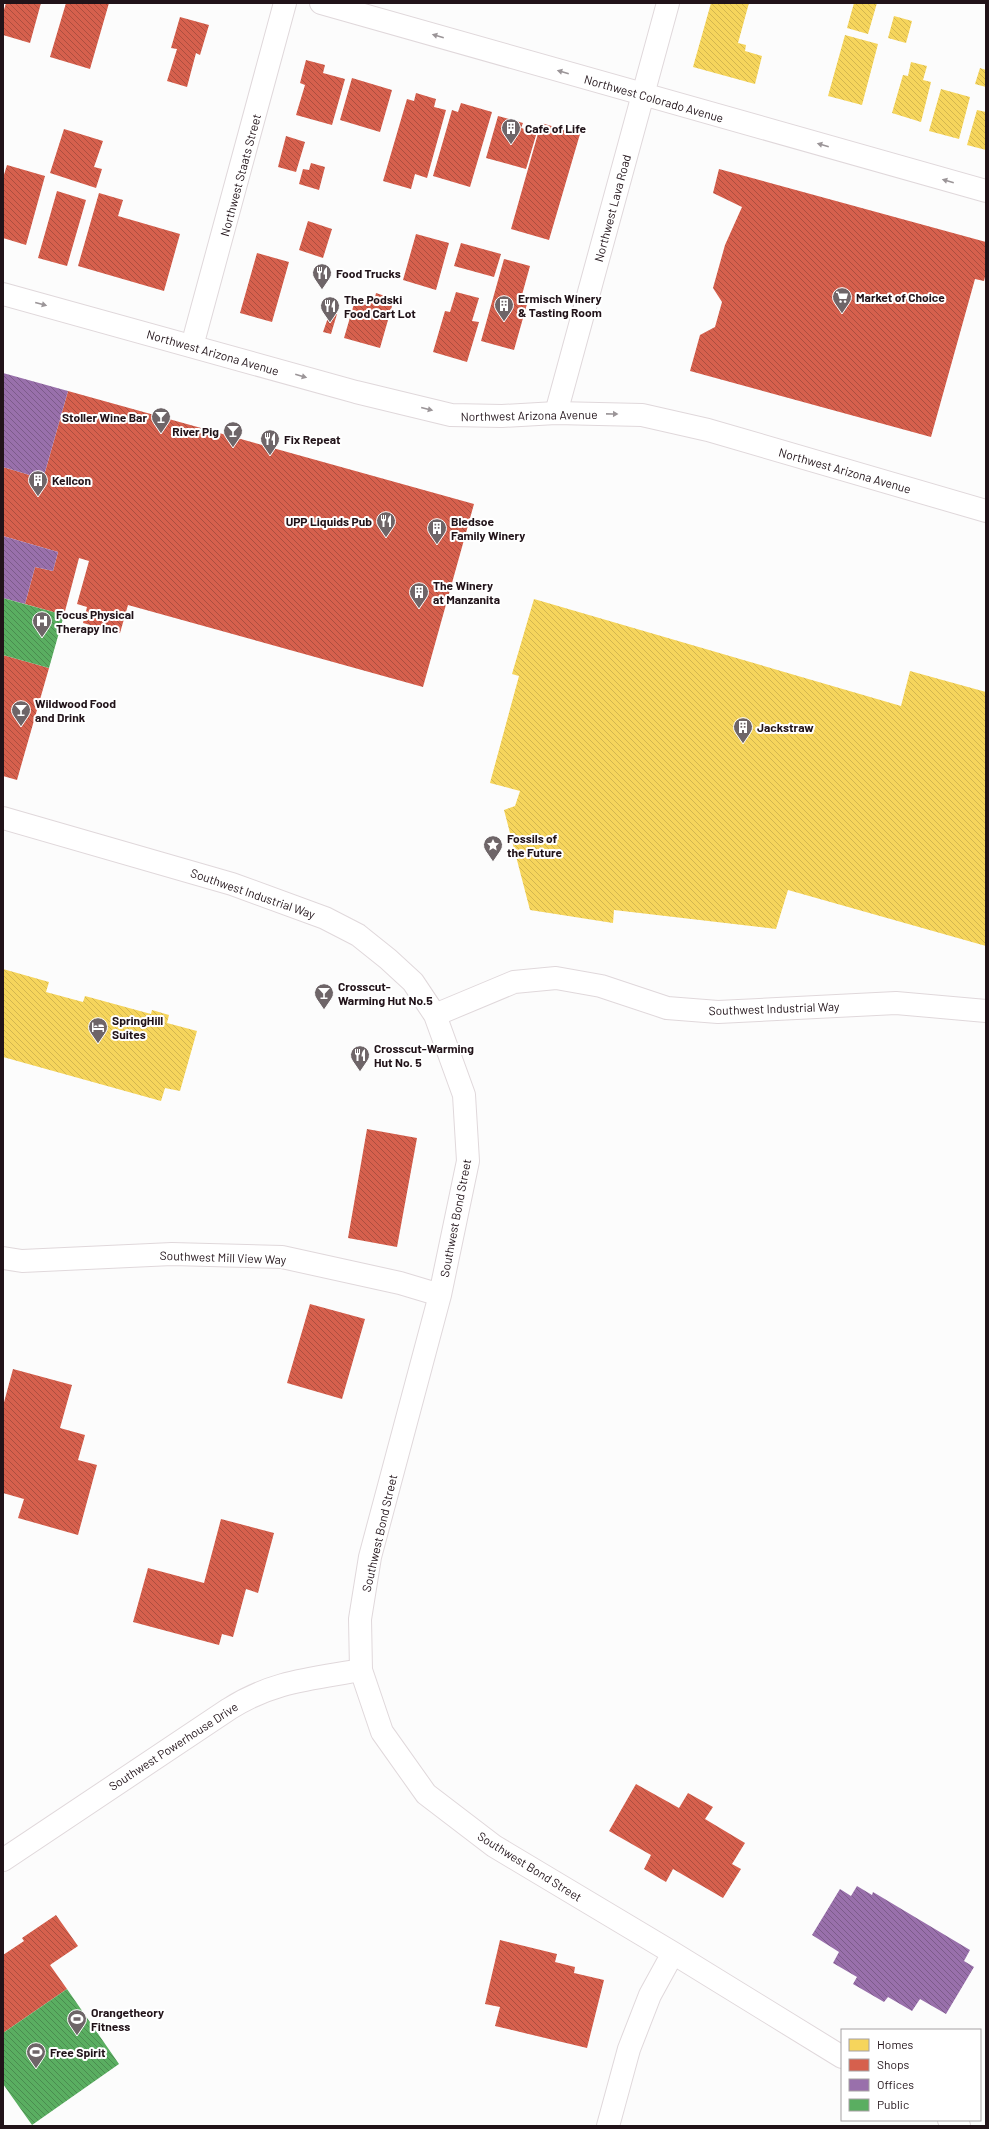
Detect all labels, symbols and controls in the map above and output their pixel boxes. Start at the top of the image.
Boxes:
one-way arrow [432,33,444,39]
one-way arrow [557,69,569,75]
street label: Northwest Colorado Avenue [583,71,725,125]
street label: Northwest Staats Street [217,112,263,238]
building icon: Cafe of Life [500,117,522,145]
place label: Cafe of Life [525,121,586,135]
one-way arrow [817,142,830,148]
street label: Northwest Lava Road [591,153,633,263]
one-way arrow [942,177,955,183]
restaurant icon: Food Trucks [311,262,333,290]
place label: Food Trucks [336,266,401,280]
supermarket icon: Market of Choice [831,286,853,314]
place label: Market of Choice [856,290,945,304]
place label: Ermisch Winery & Tasting Room [518,291,602,319]
place label: The Podski Food Cart Lot [344,292,416,320]
building icon: Ermisch Winery & Tasting Room [493,294,515,322]
restaurant icon: The Podski Food Cart Lot [319,295,341,323]
one-way arrow [34,302,47,308]
street label: Northwest Arizona Avenue [145,326,281,378]
one-way arrow [295,373,307,379]
bar icon: Stoller Wine Bar [150,406,172,434]
one-way arrow [420,407,433,413]
street label: Northwest Arizona Avenue [460,407,598,423]
place label: Stoller Wine Bar [62,410,147,424]
one-way arrow [606,411,619,417]
bar icon: River Pig [222,420,244,448]
place label: River Pig [172,424,219,438]
restaurant icon: Fix Repeat [259,428,281,456]
place label: Fix Repeat [284,432,341,446]
street label: Northwest Arizona Avenue [777,444,913,496]
building icon: Kellcon [27,469,49,497]
place label: Kellcon [52,473,91,487]
restaurant icon: UPP Liquids Pub [375,510,397,538]
place label: UPP Liquids Pub [286,514,372,528]
place label: Bledsoe Family Winery [451,514,525,542]
building icon: Bledsoe Family Winery [426,517,448,545]
place label: The Winery at Manzanita [433,578,500,606]
building icon: The Winery at Manzanita [408,581,430,609]
place label: Focus Physical Therapy Inc [56,607,134,635]
hospital icon: Focus Physical Therapy Inc [31,610,53,638]
place label: Wildwood Food and Drink [35,696,116,724]
bar icon: Wildwood Food and Drink [10,699,32,727]
building icon: Jackstraw [732,716,754,744]
place label: Jackstraw [757,720,814,734]
place label: Fossils of the Future [507,831,562,859]
place icon: Fossils of the Future [482,834,504,862]
street label: Southwest Industrial Way [189,865,318,921]
place label: Crosscut- Warming Hut No.5 [338,979,433,1007]
bar icon: Crosscut- Warming Hut No.5 [313,982,335,1010]
street label: Southwest Industrial Way [708,999,840,1017]
place label: SpringHill Suites [112,1013,163,1041]
hotel icon: SpringHill Suites [87,1016,109,1044]
place label: Crosscut-Warming Hut No. 5 [374,1041,474,1069]
restaurant icon: Crosscut-Warming Hut No. 5 [349,1044,371,1072]
street label: Southwest Bond Street [437,1158,473,1278]
street label: Southwest Mill View Way [160,1248,287,1266]
street label: Southwest Bond Street [359,1473,399,1593]
street label: Southwest Powerhouse Drive [106,1699,240,1793]
street label: Southwest Bond Street [475,1828,585,1904]
place label: Orangetheory Fitness [91,2005,164,2033]
sports icon: Orangetheory Fitness [66,2008,88,2036]
legend [841,2029,981,2121]
text: Homes [877,2037,914,2051]
sports icon: Free Spirit [25,2041,47,2069]
place label: Free Spirit [50,2045,106,2059]
text: Shops [877,2057,910,2071]
text: Offices [877,2077,914,2091]
text: Public [877,2097,909,2111]

